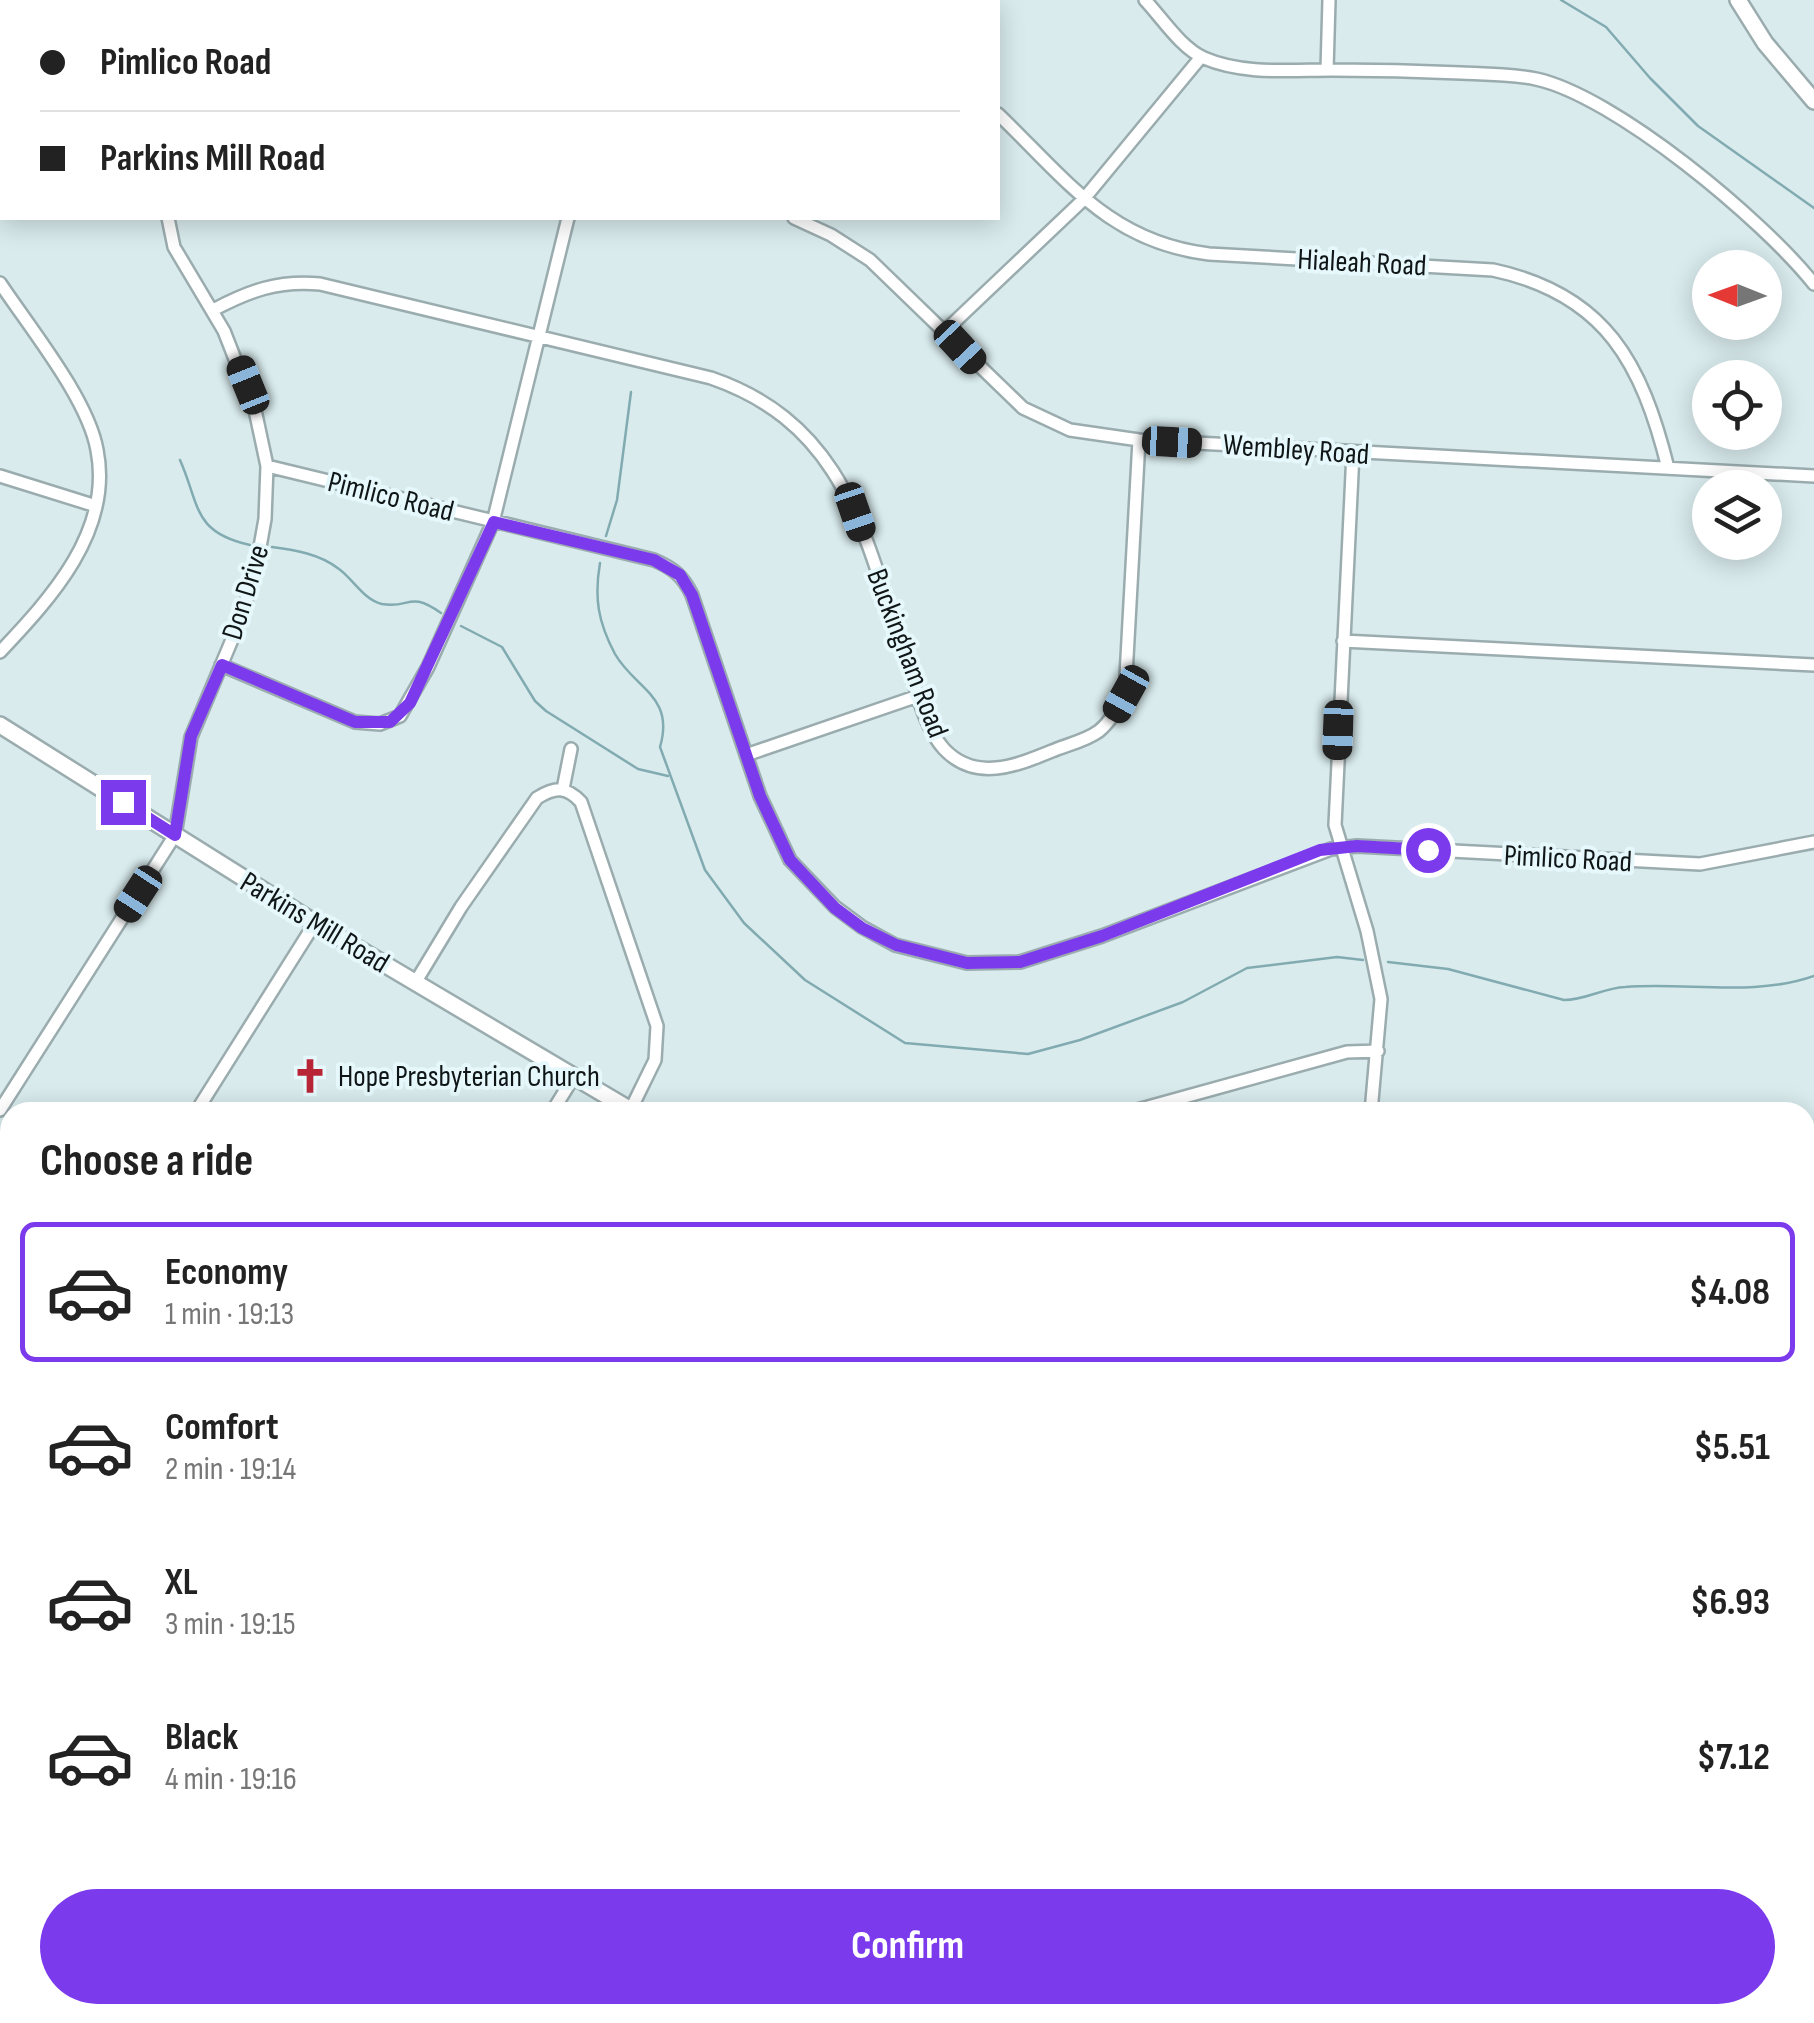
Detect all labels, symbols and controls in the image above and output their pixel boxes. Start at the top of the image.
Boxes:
text: Pimlico Road [100,40,271,85]
text: Parkins Mill Road [100,136,325,181]
street label: Hialeah Road [1297,242,1427,284]
north arrow [1692,250,1782,340]
map controls [1692,250,1782,560]
car [929,315,991,379]
car [223,352,273,418]
button: locate [1692,360,1782,450]
car [1141,425,1203,459]
street label: Wembley Road [1222,427,1370,473]
street label: Pimlico Road [324,464,457,530]
button: layers [1692,470,1782,560]
car [831,479,879,545]
street label: Don Drive [215,541,277,644]
street label: Buckingham Road [858,564,956,743]
car [1098,660,1154,728]
car [1322,699,1354,761]
route end [101,780,146,825]
route start [1406,828,1451,873]
street label: Pimlico Road [1503,838,1633,880]
car [109,861,167,927]
street label: Parkins Mill Road [234,864,395,981]
church icon: Hope Presbyterian Church [291,1057,329,1095]
place label: Hope Presbyterian Church [338,1059,600,1095]
text: Choose a ride [40,1134,253,1189]
icon: car [45,1247,135,1337]
text: Economy [165,1250,288,1295]
text: $4.08 [1689,1270,1770,1315]
text: 1 min · 19:13 [165,1295,294,1334]
icon: car [45,1402,135,1492]
text: Comfort [165,1405,279,1450]
text: $5.51 [1694,1425,1770,1470]
text: 2 min · 19:14 [165,1450,296,1489]
icon: car [45,1557,135,1647]
text: XL [165,1560,198,1605]
text: $6.93 [1690,1580,1770,1625]
text: 3 min · 19:15 [165,1605,296,1644]
icon: car [45,1712,135,1802]
text: Black [165,1715,238,1760]
text: $7.12 [1697,1735,1770,1780]
text: 4 min · 19:16 [165,1760,297,1799]
button: Confirm [40,1889,1775,2004]

